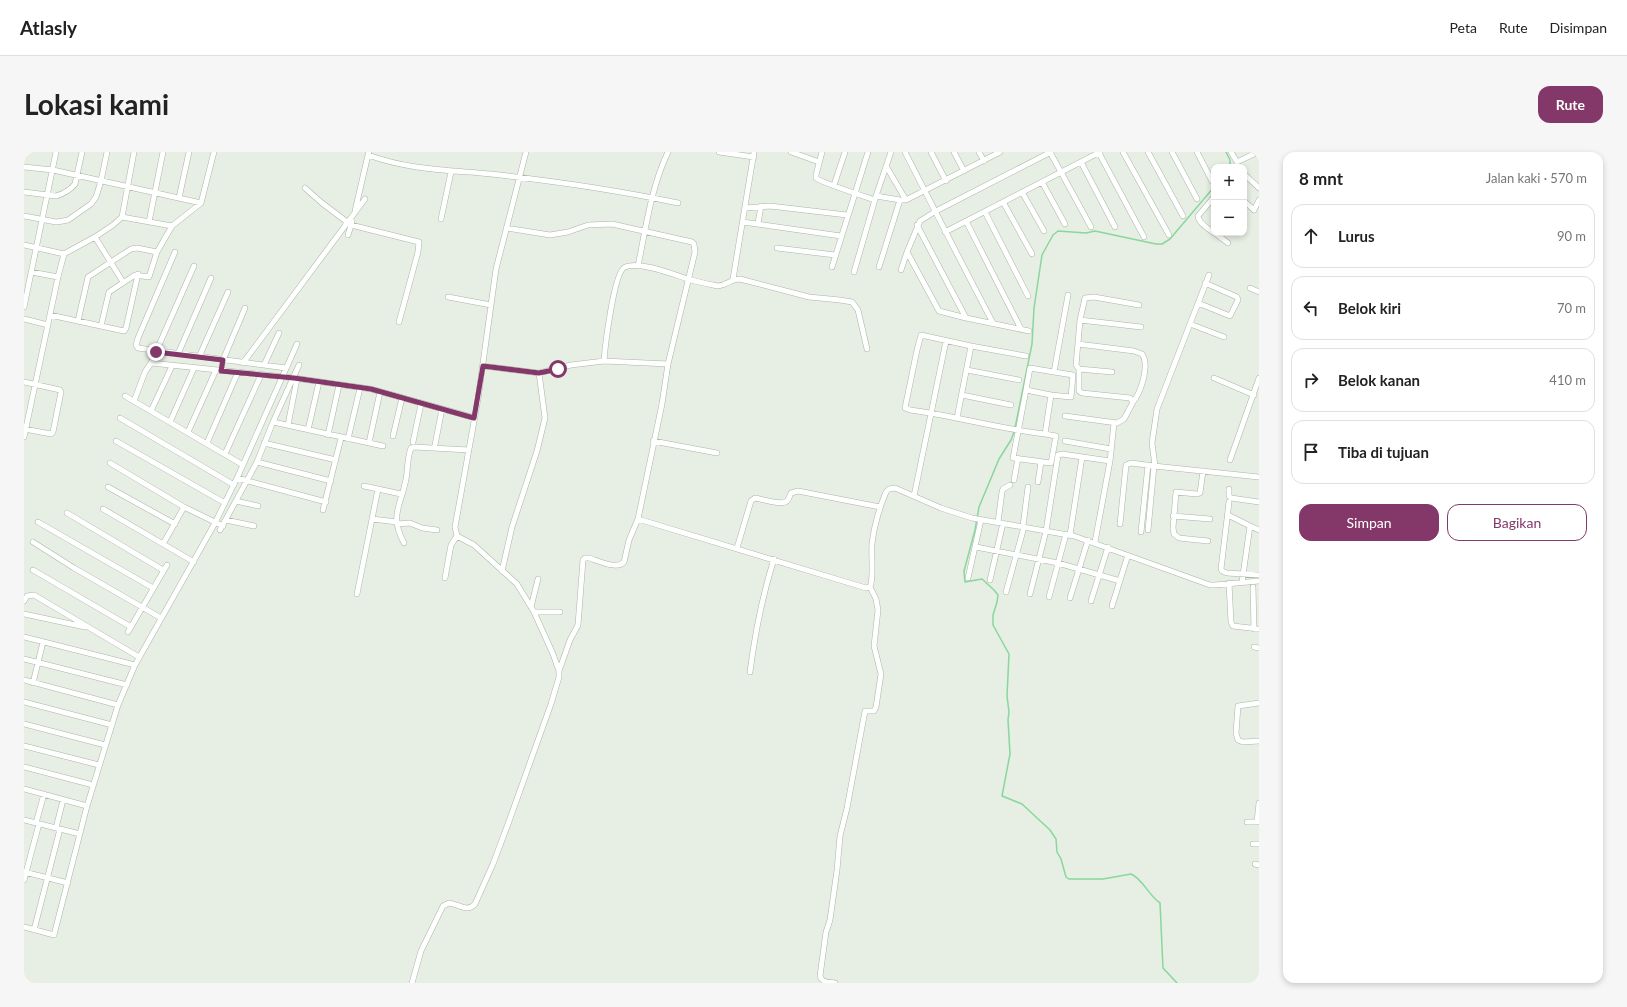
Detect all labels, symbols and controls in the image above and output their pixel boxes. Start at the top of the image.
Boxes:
text: Atlasly [20,16,77,39]
text: Peta [1450,19,1477,36]
text: Rute [1499,19,1528,36]
text: Disimpan [1550,19,1607,36]
button: Rute [1538,86,1603,123]
text: Lokasi kami [24,87,169,121]
map controls [1211,164,1247,236]
button: + [1211,164,1247,200]
text: 8 mnt [1299,168,1343,189]
text: Jalan kaki · 570 m [1486,170,1587,186]
button: − [1211,200,1247,236]
icon: ahead [1300,225,1322,247]
text: Lurus [1338,227,1375,245]
text: 90 m [1557,228,1586,244]
icon: left [1300,297,1322,319]
text: Belok kiri [1338,299,1401,317]
text: 70 m [1557,300,1586,316]
route end [147,343,165,361]
route start [549,360,567,378]
icon: right [1300,369,1322,391]
text: Belok kanan [1338,371,1420,389]
text: 410 m [1549,372,1586,388]
icon: arrive [1300,441,1322,463]
text: Tiba di tujuan [1338,443,1429,461]
button: Simpan [1299,504,1439,541]
button: Bagikan [1447,504,1587,541]

